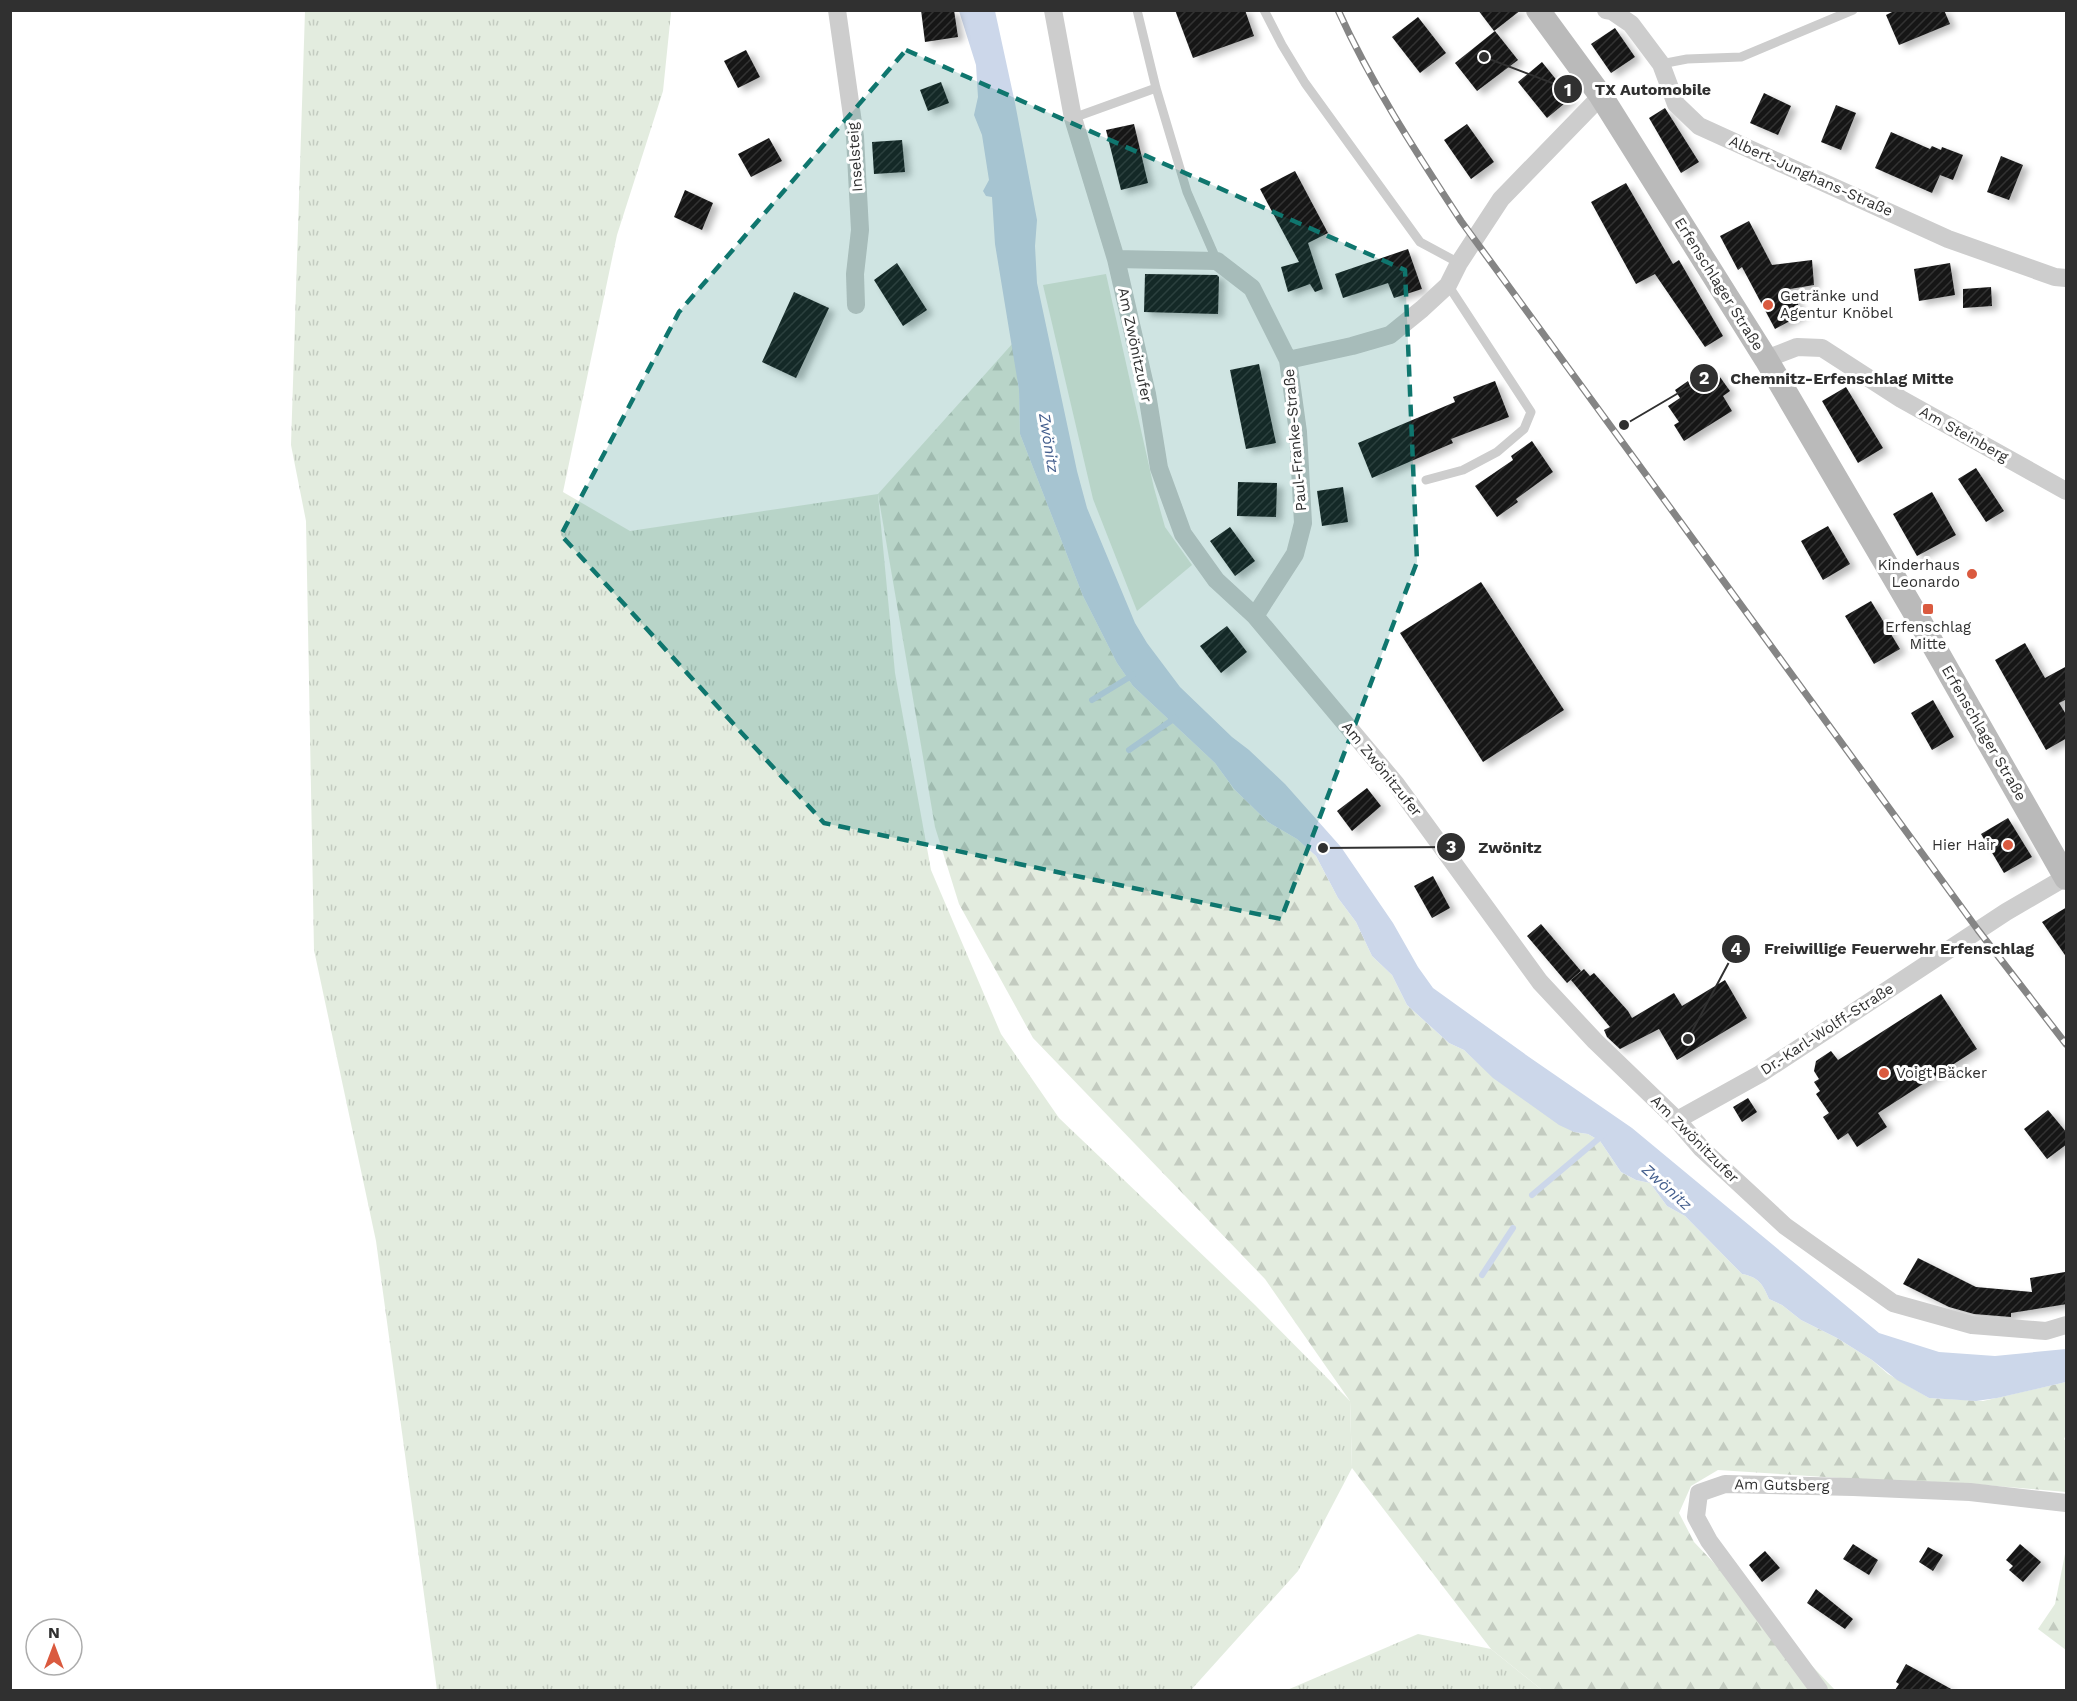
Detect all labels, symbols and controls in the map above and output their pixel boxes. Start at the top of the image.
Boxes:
callout: TX Automobile [1553,72,1723,106]
text: 1 [1564,79,1572,100]
text: TX Automobile [1595,80,1711,99]
street label: Inselsteig [844,122,866,192]
street label: Albert-Junghans-Straße [1726,132,1896,220]
street label: Erfenschlager Straße [1671,214,1767,354]
street label: Am Zwönitzufer [1114,286,1156,404]
place label: Getränke und Agentur Knöbel [1780,287,1893,322]
marker: Getränke und Agentur Knöbel [1761,298,1775,312]
callout: Chemnitz-Erfenschlag Mitte [1689,361,1966,395]
text: 2 [1699,367,1709,388]
street label: Paul-Franke-Straße [1280,368,1310,512]
text: Chemnitz-Erfenschlag Mitte [1730,369,1954,388]
street label: Am Steinberg [1916,402,2012,466]
water label: Zwönitz [1035,411,1063,475]
place label: Kinderhaus Leonardo [1878,556,1960,591]
marker: Kinderhaus Leonardo [1965,567,1979,581]
marker: Erfenschlag Mitte [1921,602,1935,616]
place label: Erfenschlag Mitte [1885,618,1971,653]
street label: Erfenschlager Straße [1938,662,2030,804]
street label: Am Zwönitzufer [1338,718,1426,820]
callout: Zwönitz [1436,830,1554,864]
text: 3 [1446,836,1456,857]
place label: Hier Hair [1932,836,1996,854]
text: Zwönitz [1478,838,1542,857]
marker: Hier Hair [2001,838,2015,852]
callout: Freiwillige Feuerwehr Erfenschlag [1721,932,2046,966]
text: 4 [1730,938,1742,959]
text: Freiwillige Feuerwehr Erfenschlag [1764,939,2034,958]
street label: Dr.-Karl-Wolff-Straße [1757,979,1897,1079]
place label: Voigt Bäcker [1896,1064,1987,1082]
marker: Voigt Bäcker [1877,1066,1891,1080]
street label: Am Zwönitzufer [1647,1091,1743,1187]
water label: Zwönitz [1638,1160,1696,1214]
street label: Am Gutsberg [1734,1475,1830,1495]
north arrow [24,1617,84,1677]
text: N [48,1623,60,1642]

